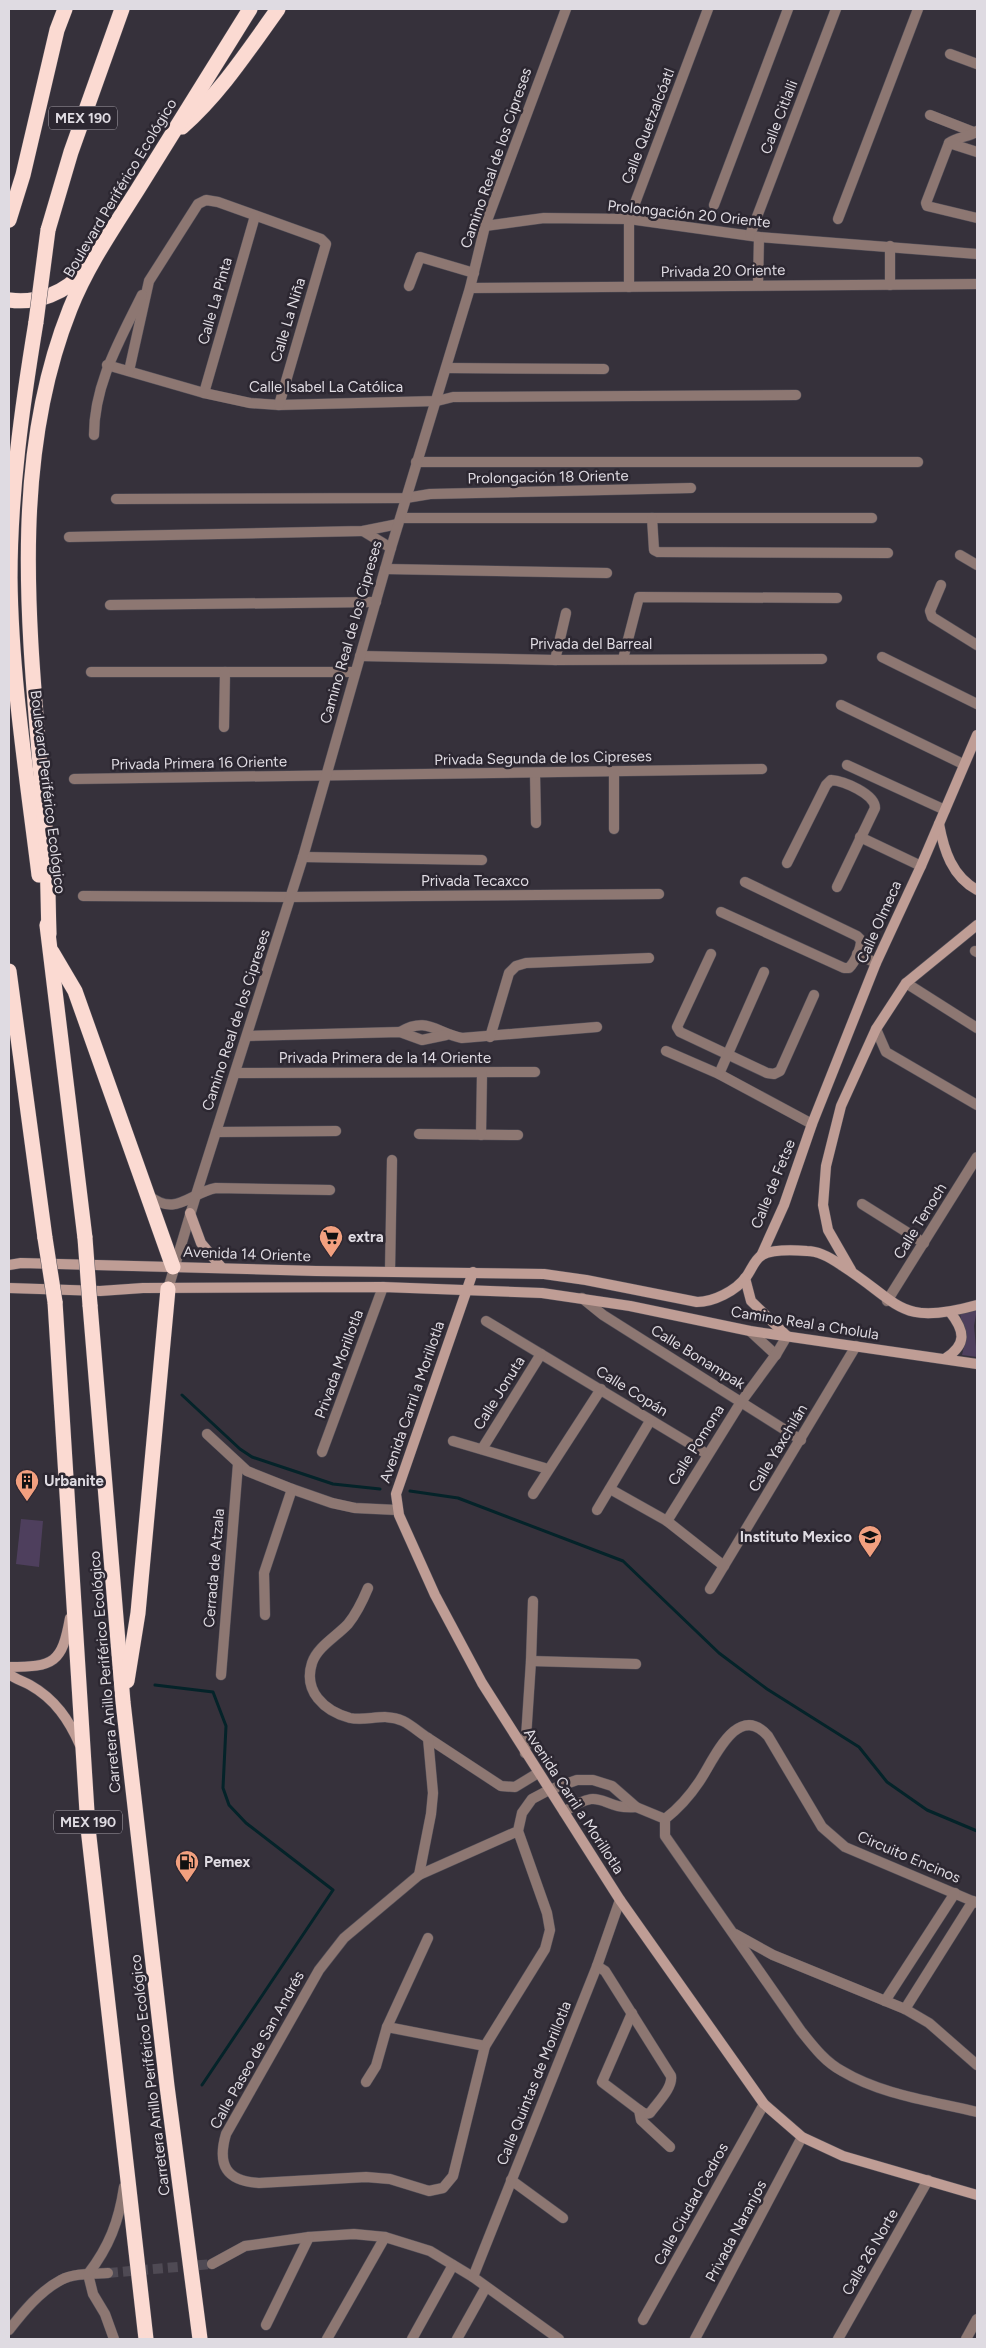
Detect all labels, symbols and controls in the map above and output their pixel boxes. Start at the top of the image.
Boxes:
street label: Camino Real de los Cipreses [457,65,535,251]
street label: Calle Quetzalcóatl [618,66,678,186]
street label: Calle Citlalli [757,77,801,157]
street label: Boulevard Periférico Ecológico [59,95,181,281]
road number: MEX 190 [49,106,117,130]
street label: Prolongación 20 Oriente [607,196,771,232]
street label: Calle La Pinta [194,255,236,347]
street label: Privada 20 Oriente [660,261,786,281]
street label: Calle La Niña [267,276,309,364]
street label: Calle Isabel La Católica [249,378,403,396]
street label: Prolongación 18 Oriente [467,467,629,487]
street label: Camino Real de los Cipreses [316,538,386,726]
street label: Privada del Barreal [530,635,652,653]
street label: Boulevard Periférico Ecológico [27,689,69,895]
street label: Privada Segunda de los Cipreses [434,747,652,769]
street label: Privada Primera 16 Oriente [111,752,287,774]
street label: Privada Tecaxco [421,872,529,890]
street label: Calle Olmeca [853,878,905,966]
street label: Camino Real de los Cipreses [198,927,274,1113]
street label: Privada Primera de la 14 Oriente [279,1049,491,1067]
street label: Calle de Fetse [747,1137,799,1231]
street label: Calle Tenoch [890,1180,950,1262]
supermarket icon: extra [318,1224,344,1258]
place label: extra [348,1228,384,1246]
street label: Avenida 14 Oriente [183,1243,311,1265]
street label: Camino Real a Cholula [730,1302,880,1344]
street label: Privada Morillotla [311,1307,367,1421]
street label: Avenida Carril a Morillotla [376,1319,448,1485]
street label: Calle Bonampak [648,1321,749,1393]
street label: Calle Jonuta [469,1353,529,1433]
street label: Calle Copán [593,1362,671,1420]
street label: Calle Pomona [664,1401,728,1489]
street label: Calle Yaxchilán [745,1401,811,1495]
building icon: Urbanite [14,1468,40,1502]
place label: Urbanite [44,1472,105,1490]
street label: Cerrada de Atzala [200,1508,228,1628]
school or university icon: Instituto Mexico [857,1524,883,1558]
place label: Instituto Mexico [740,1528,852,1546]
street label: Carretera Anillo Periférico Ecológico [85,1550,125,1794]
street label: Avenida Carril a Morillotla [520,1725,628,1877]
road number: MEX 190 [54,1810,122,1834]
street label: Circuito Encinos [855,1827,963,1887]
fuel station icon: Pemex [174,1849,200,1883]
place label: Pemex [204,1853,250,1871]
street label: Carretera Anillo Periférico Ecológico [126,1953,174,2197]
street label: Calle Paseo de San Andrés [206,1968,308,2132]
street label: Calle Quintas de Morillotla [493,1998,575,2168]
street label: Calle Ciudad Cedros [650,2140,732,2268]
street label: Privada Naranjos [702,2177,770,2285]
street label: Calle 26 Norte [838,2206,902,2298]

